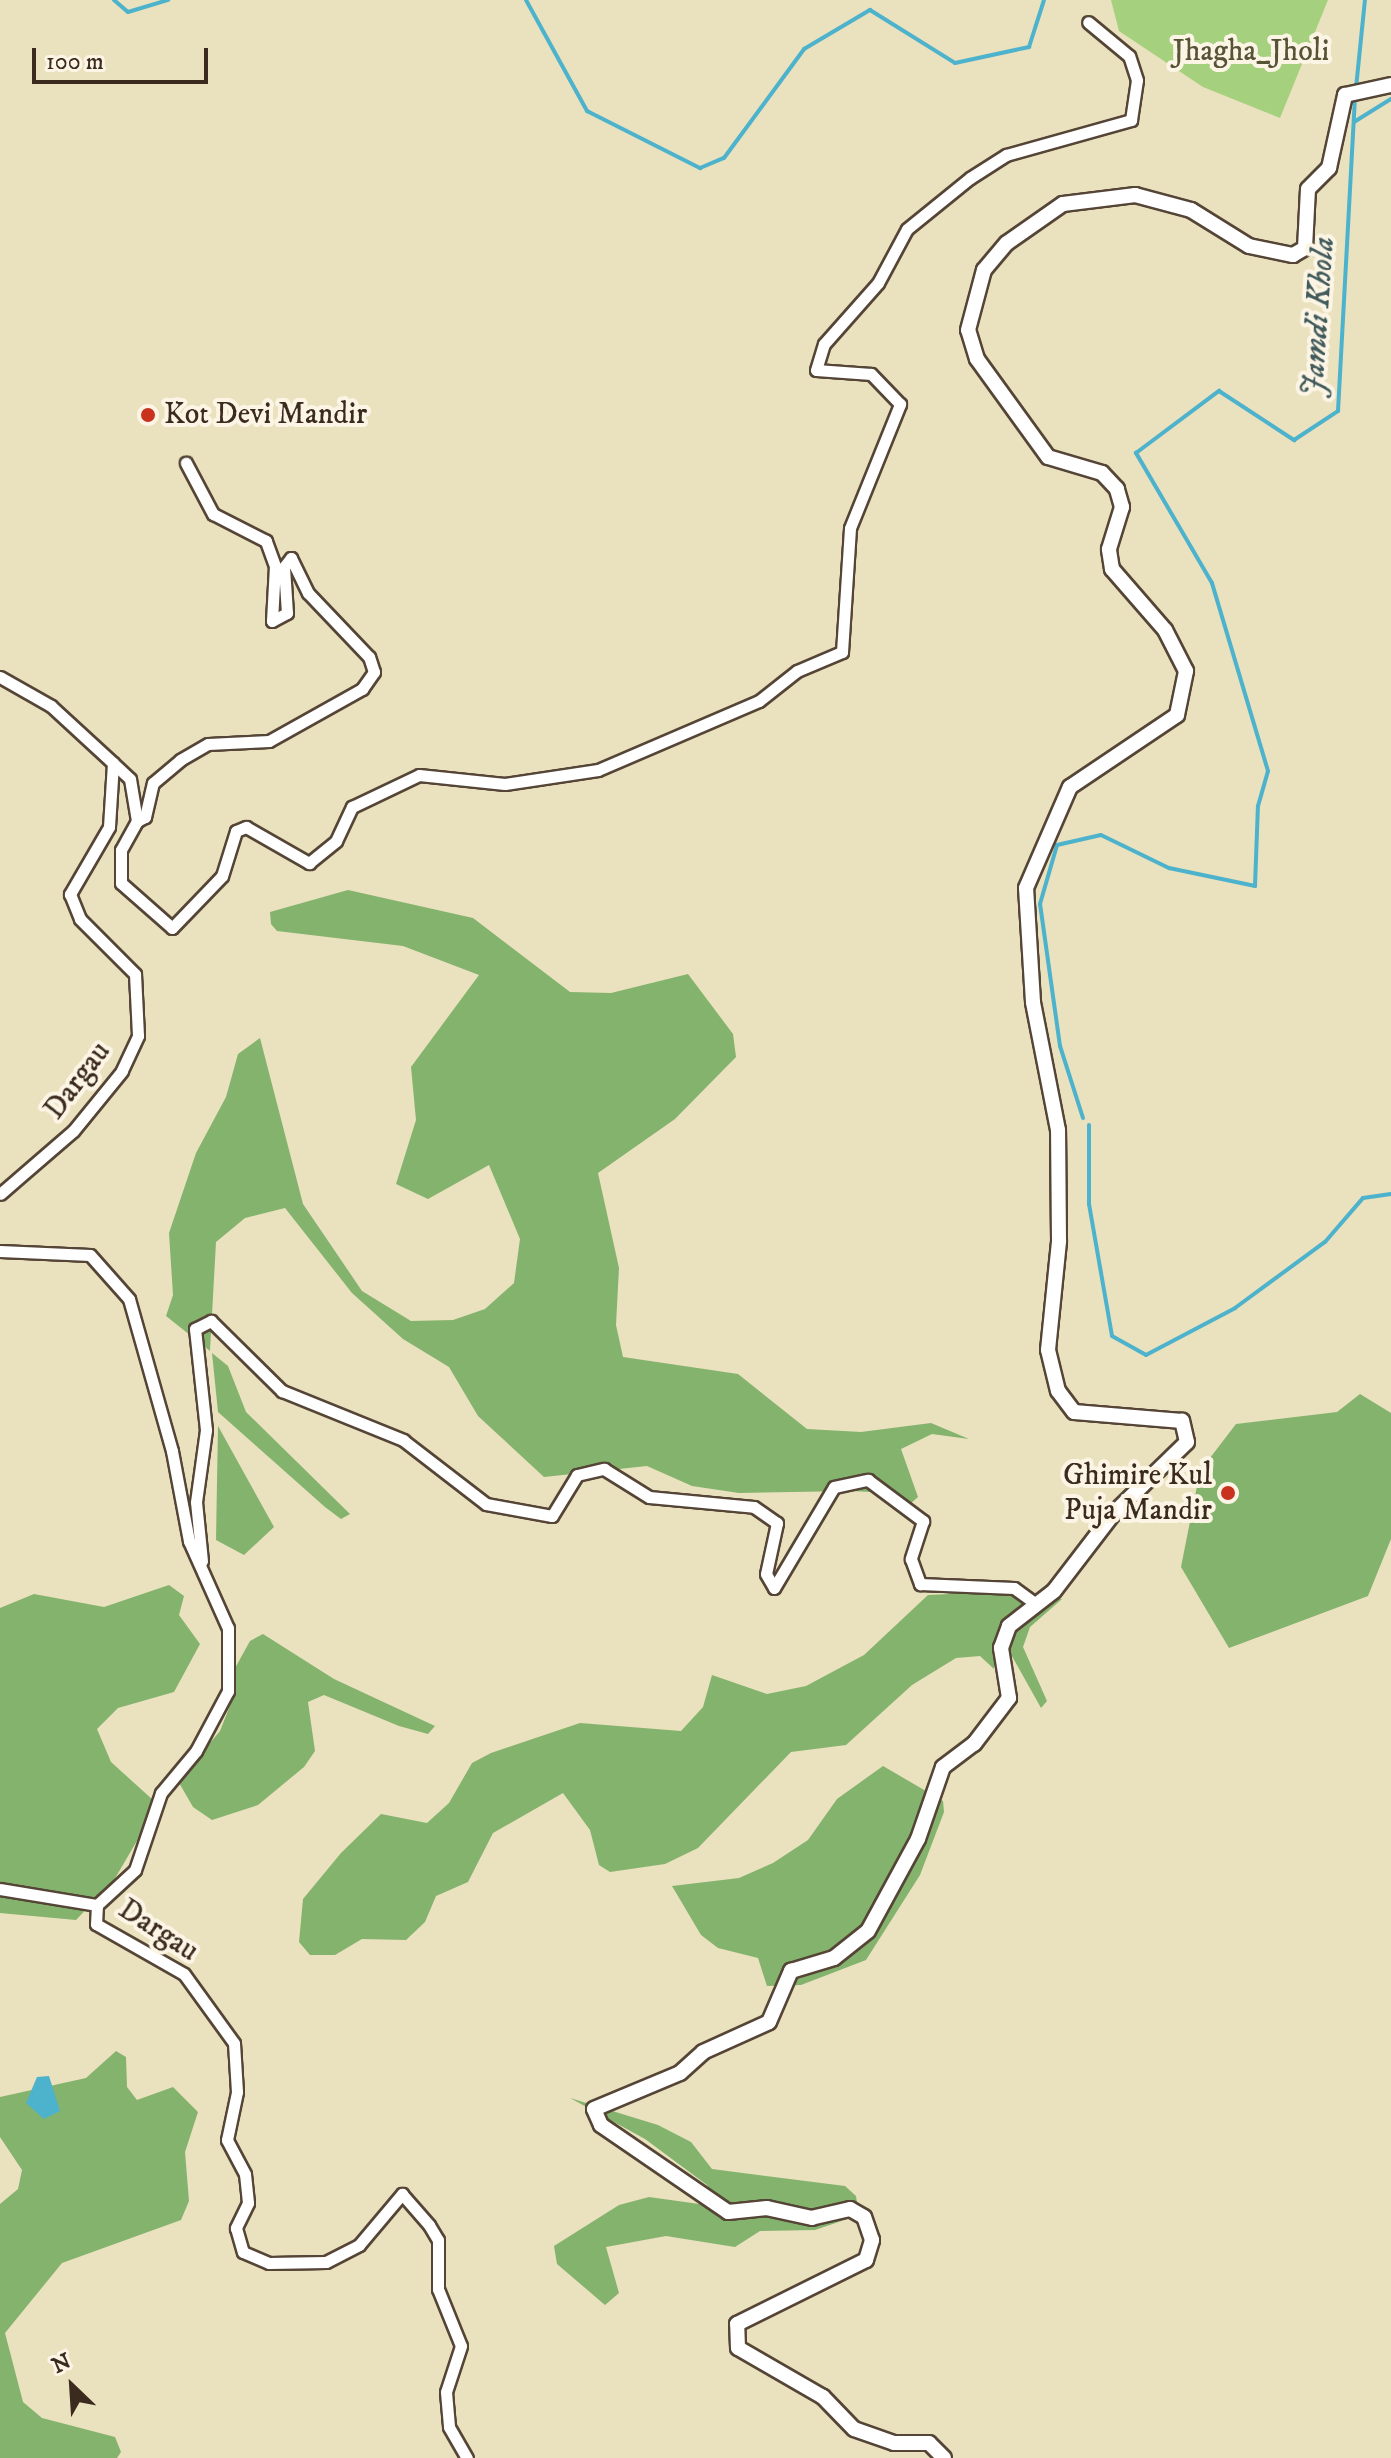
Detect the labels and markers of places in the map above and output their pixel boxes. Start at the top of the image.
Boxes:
place label: Kot Devi Mandir [164,397,367,433]
marker: Kot Devi Mandir [139,406,157,424]
place label: Ghimire Kul Puja Mandir [1063,1458,1212,1528]
marker: Ghimire Kul Puja Mandir [1219,1484,1237,1502]

